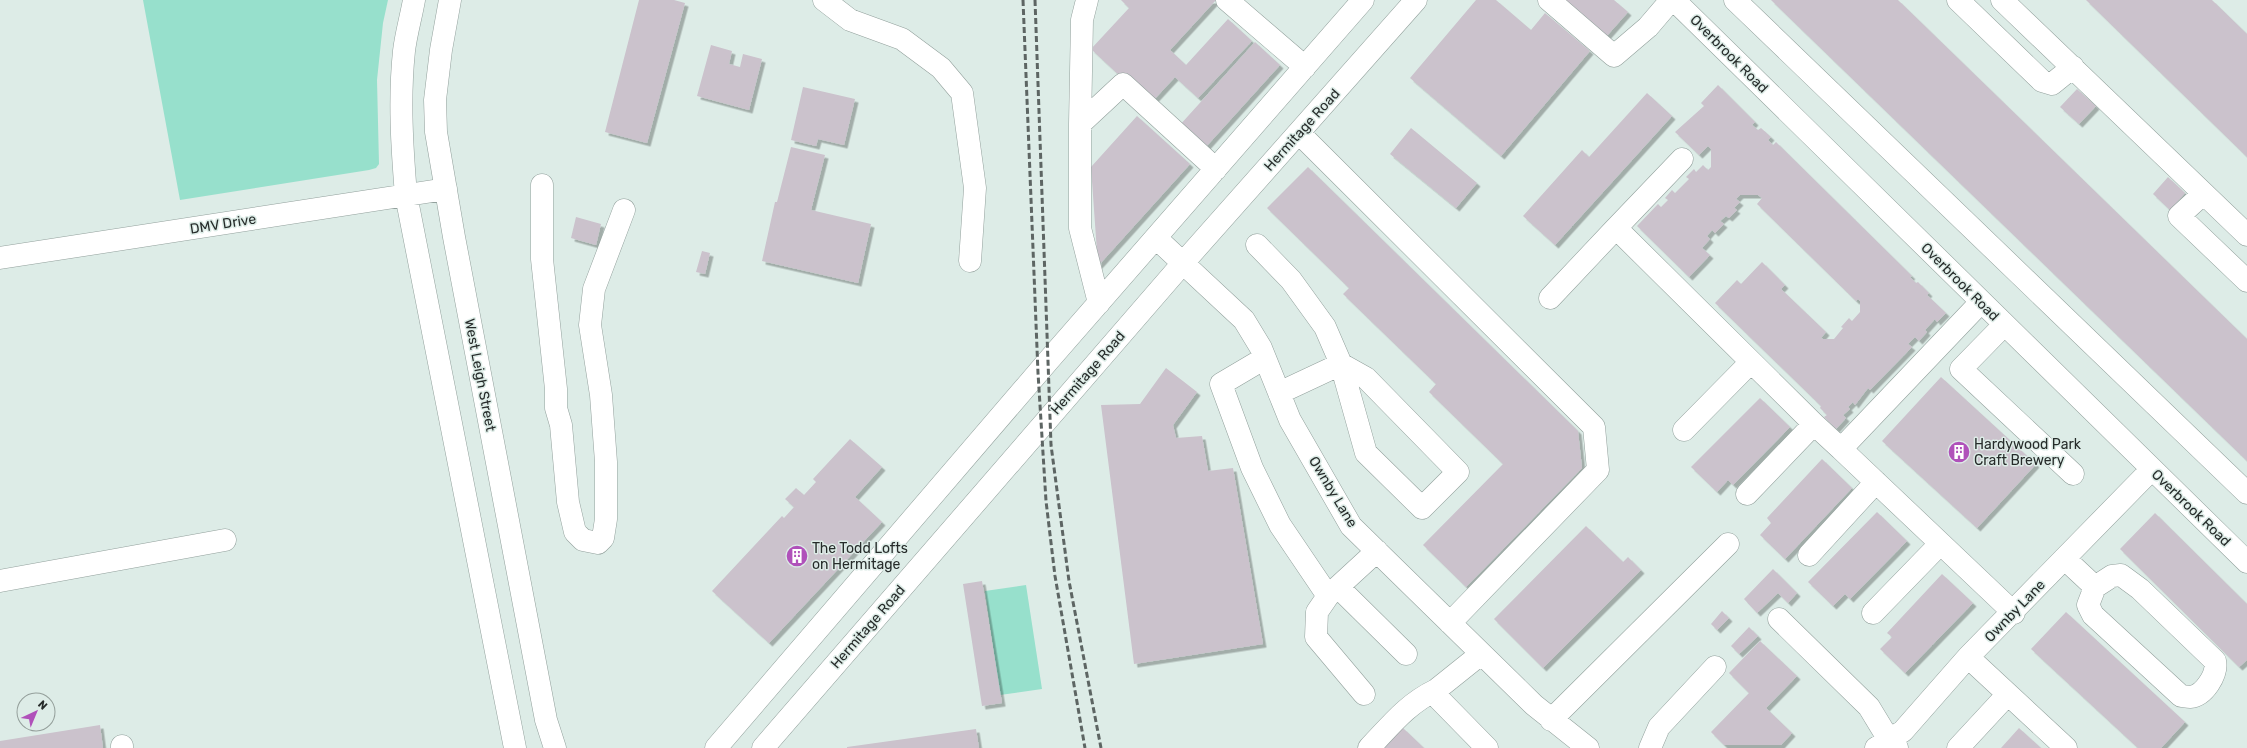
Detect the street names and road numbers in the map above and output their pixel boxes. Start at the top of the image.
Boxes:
street label: Overbrook Road [1686,11,1772,97]
street label: Hermitage Road [1261,85,1343,175]
street label: DMV Drive [189,210,257,238]
street label: Overbrook Road [1917,239,2003,325]
street label: West Leigh Street [461,317,499,433]
street label: Hermitage Road [1047,328,1129,418]
street label: Ownby Lane [1305,453,1361,531]
street label: Overbrook Road [2148,466,2234,550]
street label: Ownby Lane [1981,576,2049,646]
street label: Hermitage Road [827,582,909,672]

